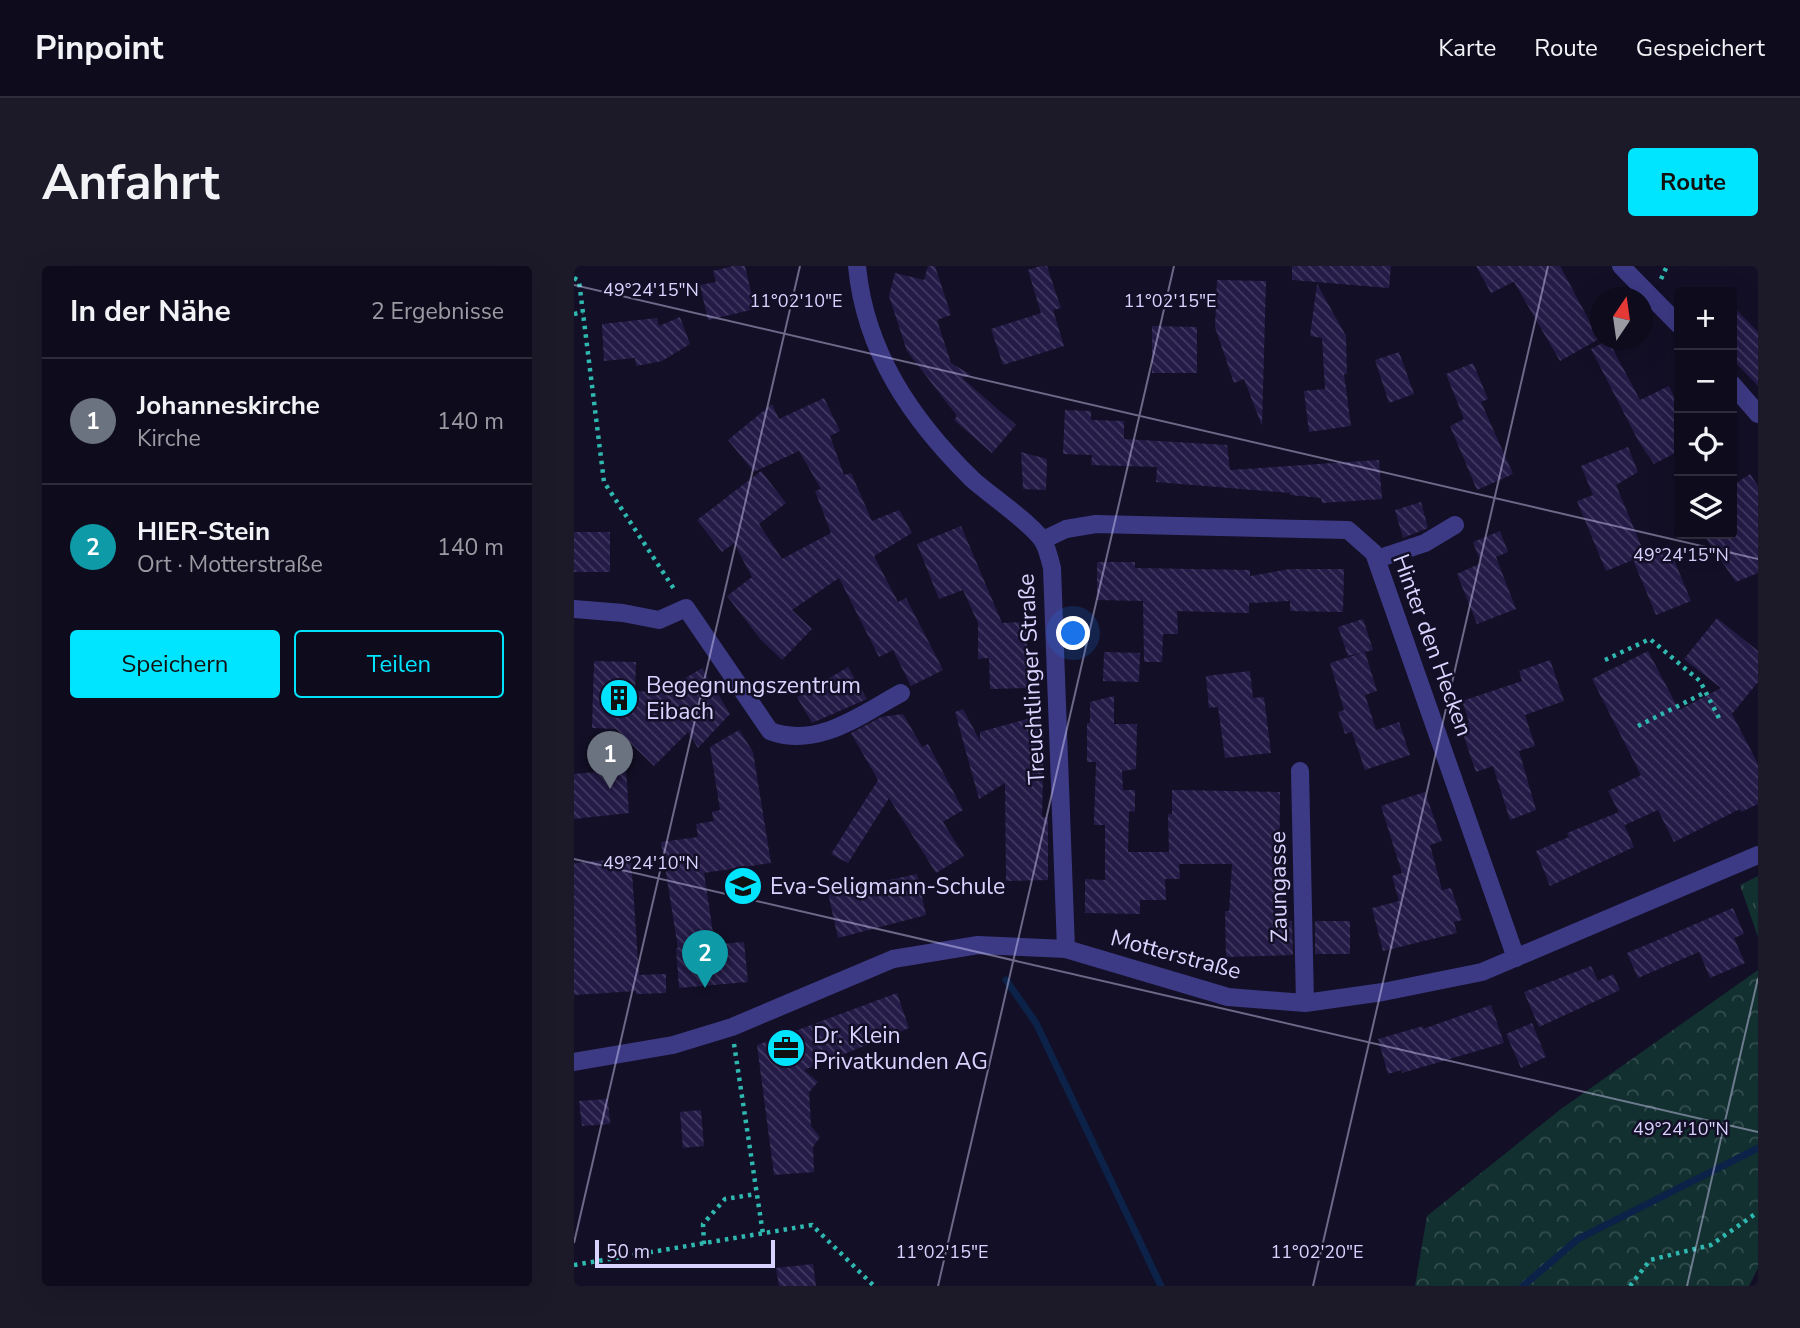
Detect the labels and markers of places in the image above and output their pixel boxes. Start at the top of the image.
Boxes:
place label: Begegnungszentrum Eibach [646,670,861,727]
building icon: Begegnungszentrum Eibach [598,677,640,719]
pin: 1 [587,731,633,789]
school or university icon: Eva-Seligmann-Schule [722,865,764,907]
place label: Eva-Seligmann-Schule [770,871,1005,902]
pin: 2 [682,930,728,988]
place label: Dr. Klein Privatkunden AG [813,1020,988,1077]
office icon: Dr. Klein Privatkunden AG [765,1027,807,1069]

